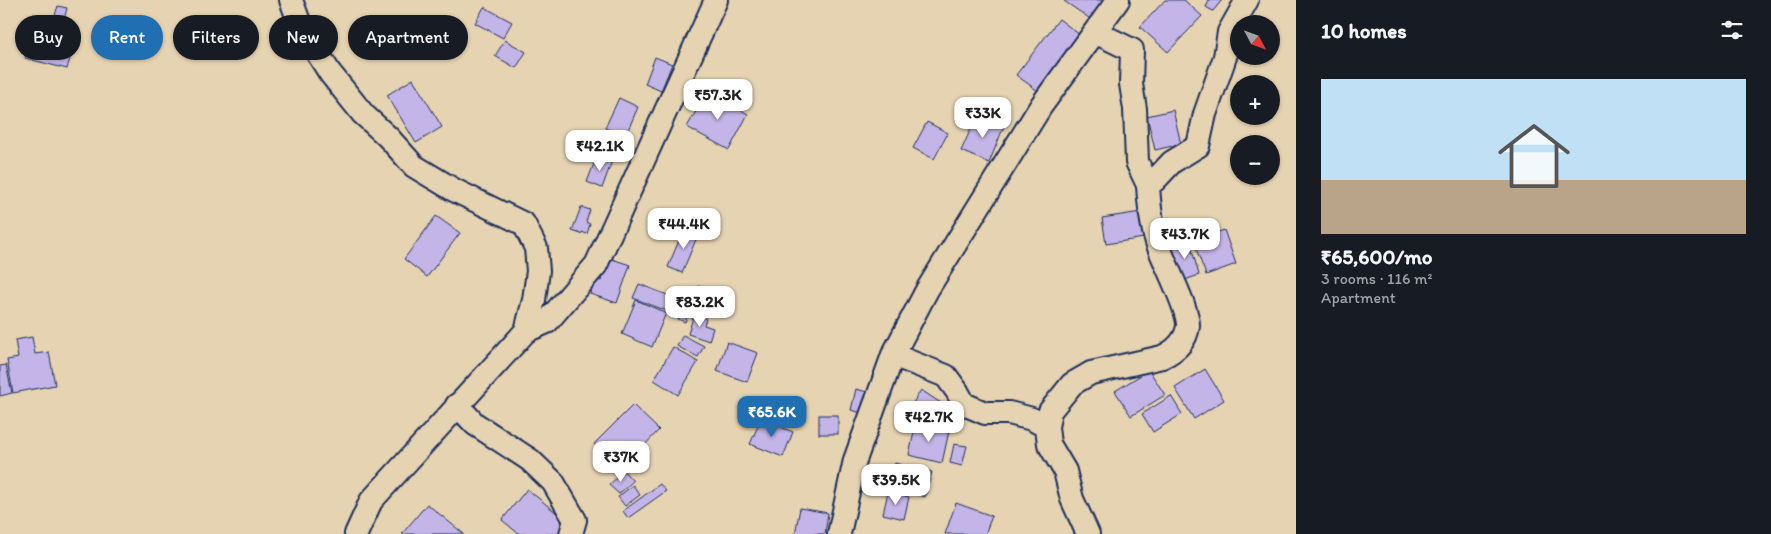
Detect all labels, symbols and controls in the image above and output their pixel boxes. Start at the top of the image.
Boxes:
chip: Buy [15,15,81,60]
chip: Rent [91,15,163,60]
chip: Filters [173,15,259,60]
chip: New [269,15,338,60]
chip: Apartment [348,15,468,60]
north arrow [1230,15,1280,65]
map controls [1230,15,1280,185]
icon: filters [1718,16,1746,44]
text: 10 homes [1321,18,1407,43]
button: + [1230,75,1280,125]
pin: ₹57.3K [677,78,759,121]
text: ₹57.3K [694,85,742,104]
pin: ₹33K [953,96,1013,139]
text: ₹33K [965,103,1001,122]
icon: home [1489,111,1579,201]
pin: ₹42.1K [559,130,641,172]
button: − [1230,135,1280,185]
text: ₹42.1K [576,136,624,155]
pin: ₹44.4K [643,208,725,250]
text: ₹44.4K [659,214,709,233]
pin: ₹43.7K [1144,218,1226,260]
text: ₹43.7K [1161,224,1209,243]
text: ₹65,600/mo [1321,244,1433,269]
text: 3 rooms · 116 m² [1321,269,1432,288]
pin: ₹83.2K [659,286,741,328]
text: Apartment [1321,288,1396,307]
text: ₹83.2K [676,292,724,311]
pin: ₹65.6K [731,396,813,438]
pin: ₹42.7K [888,400,970,443]
text: ₹65.6K [748,402,796,421]
text: ₹42.7K [905,407,953,426]
pin: ₹37K [591,440,651,483]
text: ₹37K [604,447,638,466]
pin: ₹39.5K [855,464,937,506]
text: ₹39.5K [872,470,920,489]

